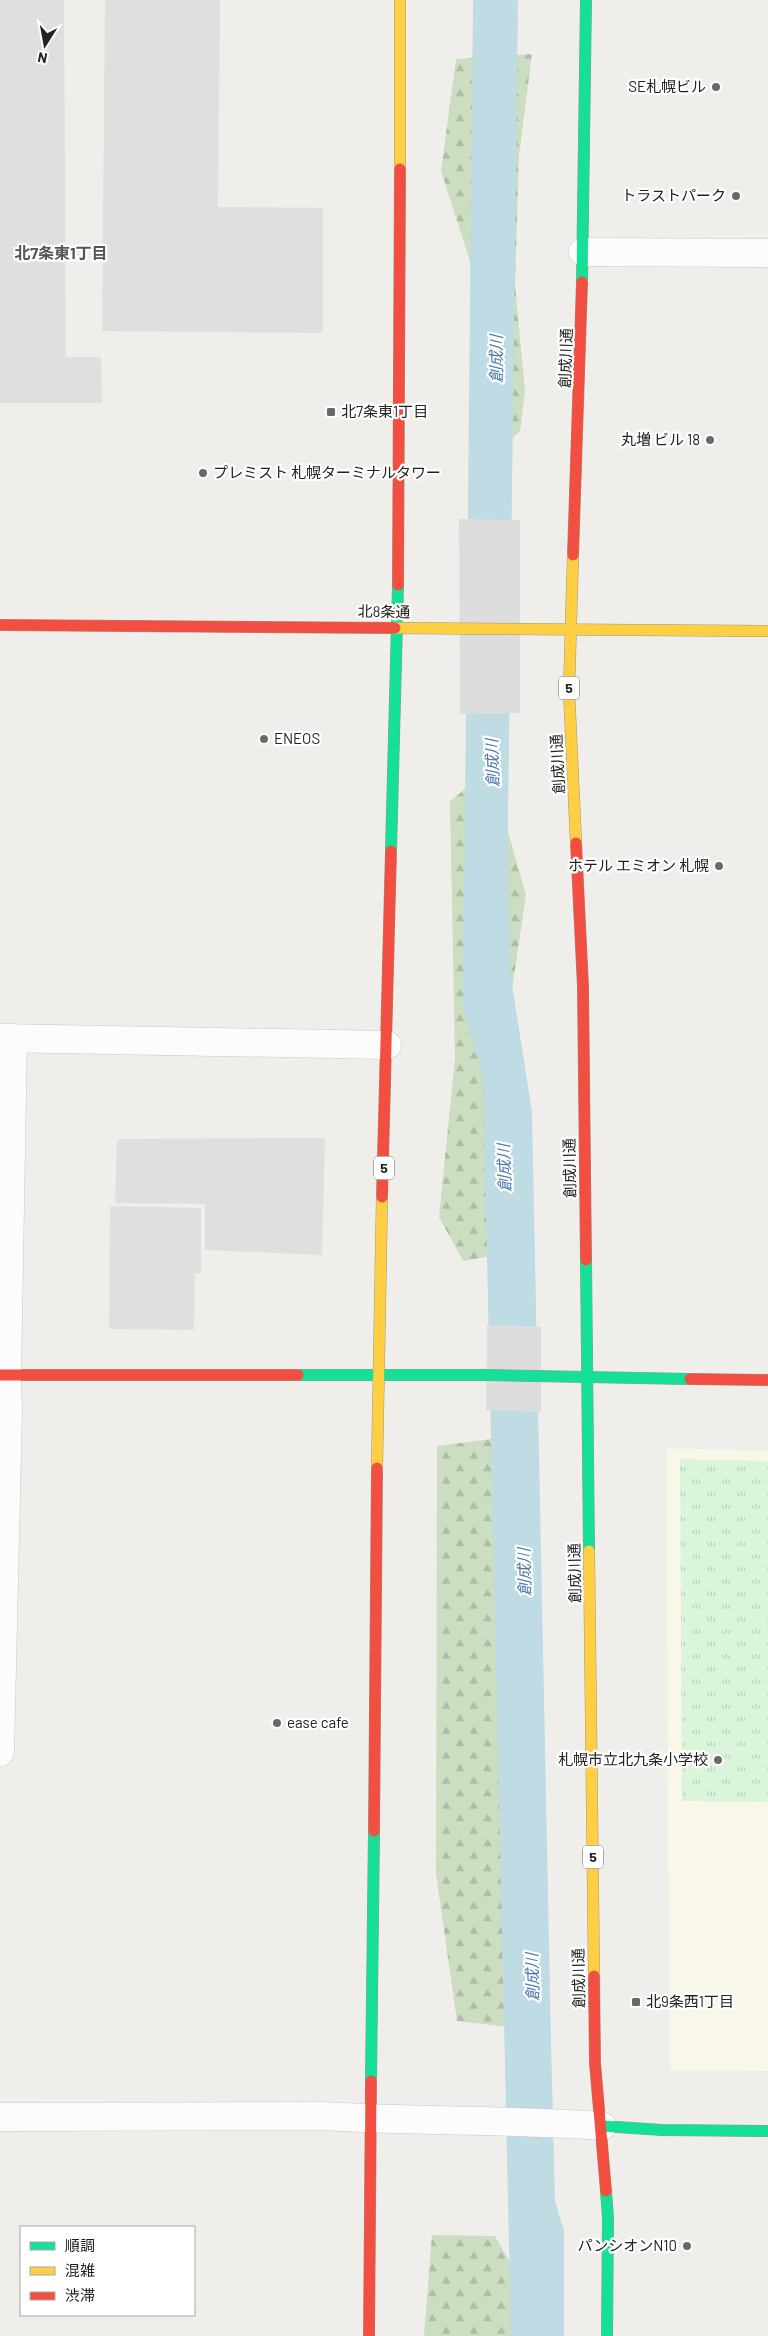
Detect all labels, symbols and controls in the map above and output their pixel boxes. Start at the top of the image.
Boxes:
north arrow [20,20,70,70]
text: N [36,49,49,67]
place label: SE札幌ビル [628,77,706,95]
marker: SE札幌ビル [710,81,722,93]
place label: トラストパーク [621,186,726,204]
marker: トラストパーク [730,190,742,202]
district label: 北7条東1丁目 [14,243,108,262]
street label: 創成川通 [555,328,575,388]
water label: 創成川 [486,333,505,383]
place label: 北7条東1丁目 [341,402,428,420]
marker: 北7条東1丁目 [325,406,337,418]
place label: 丸増 ビル 18 [621,430,700,448]
marker: 丸増 ビル 18 [704,434,716,446]
place label: プレミスト 札幌ターミナルタワー [213,463,441,481]
marker: プレミスト 札幌ターミナルタワー [197,467,209,479]
street label: 北8条通 [357,602,411,620]
road number: 5 [559,676,579,700]
place label: ENEOS [274,729,320,747]
marker: ENEOS [258,733,270,745]
street label: 創成川通 [546,734,568,794]
water label: 創成川 [481,737,502,787]
place label: ホテル エミオン 札幌 [568,856,709,874]
marker: ホテル エミオン 札幌 [713,860,725,872]
street label: 創成川通 [559,1138,579,1198]
water label: 創成川 [493,1142,514,1192]
road number: 5 [374,1156,394,1180]
street label: 創成川通 [564,1543,584,1603]
water label: 創成川 [514,1546,533,1596]
place label: ease cafe [287,1713,349,1731]
marker: ease cafe [271,1717,283,1729]
place label: 札幌市立北九条小学校 [558,1750,708,1768]
marker: 札幌市立北九条小学校 [712,1754,724,1766]
road number: 5 [583,1845,603,1868]
street label: 創成川通 [568,1948,588,2008]
water label: 創成川 [522,1951,541,2001]
place label: 北9条西1丁目 [646,1992,734,2010]
marker: 北9条西1丁目 [630,1996,642,2008]
legend [20,2226,195,2316]
text: 順調 [65,2236,95,2254]
place label: パンシオンN10 [577,2236,677,2254]
marker: パンシオンN10 [681,2240,693,2252]
text: 混雑 [65,2261,95,2279]
text: 渋滞 [65,2286,95,2304]

